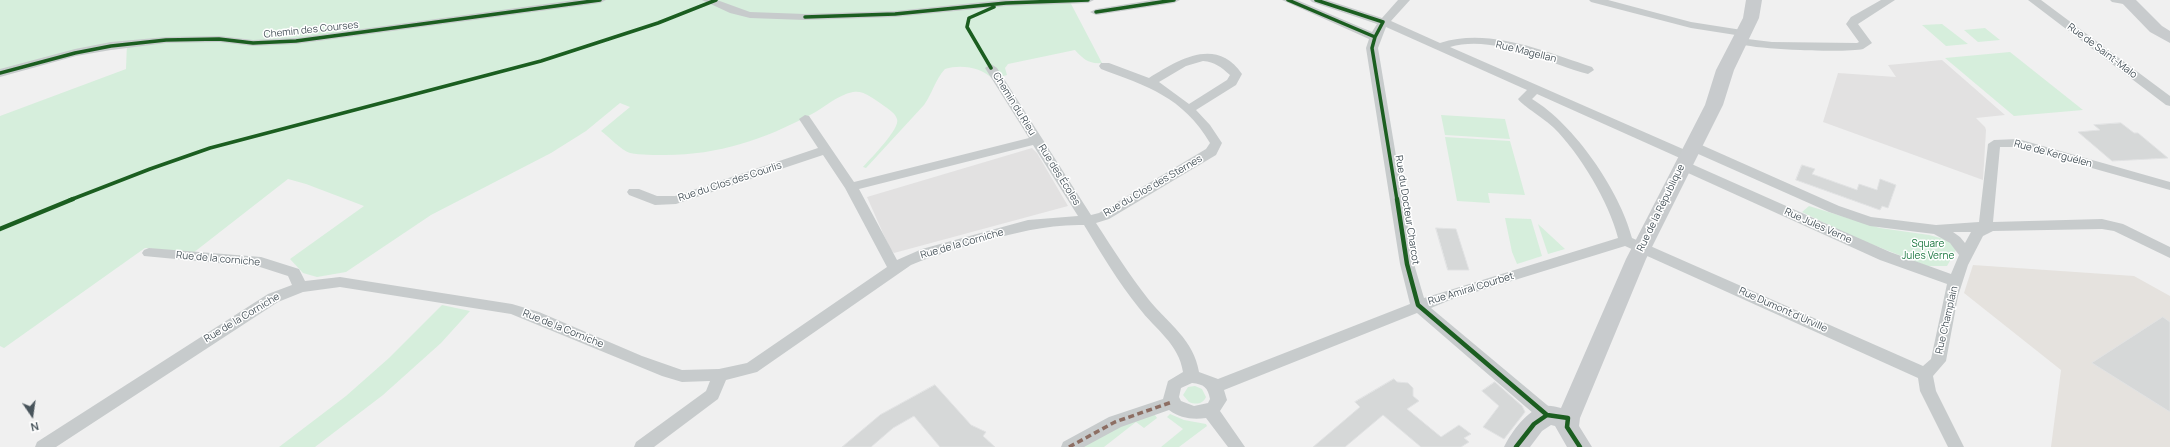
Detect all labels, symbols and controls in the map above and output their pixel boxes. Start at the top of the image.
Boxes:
street label: Chemin des Courses [263,19,359,41]
street label: Rue de Saint-Malo [2065,21,2139,81]
street label: Rue Magellan [1494,39,1558,65]
street label: Chemin du Rieu [990,70,1038,138]
street label: Rue de Kerguélen [2013,138,2093,170]
street label: Rue des Écoles [1035,142,1083,208]
street label: Rue du Clos des Sternes [1102,153,1204,219]
street label: Rue du Docteur Charcot [1392,154,1422,266]
street label: Rue du Clos des Courlis [677,160,783,204]
street label: Rue de la République [1635,162,1687,254]
street label: Rue Jules Verne [1782,206,1854,246]
street label: Rue de la Corniche [919,226,1005,262]
park label: Square Jules Verne [1902,238,1954,262]
street label: Rue de la corniche [176,249,260,269]
street label: Rue Amiral Courbet [1427,270,1515,308]
street label: Rue Dumont d'Urville [1737,285,1829,335]
street label: Rue Champlain [1933,285,1961,355]
street label: Rue de la Corniche [202,291,282,345]
street label: Rue de la Corniche [521,307,605,351]
north arrow [12,395,52,435]
text: N [29,419,40,435]

